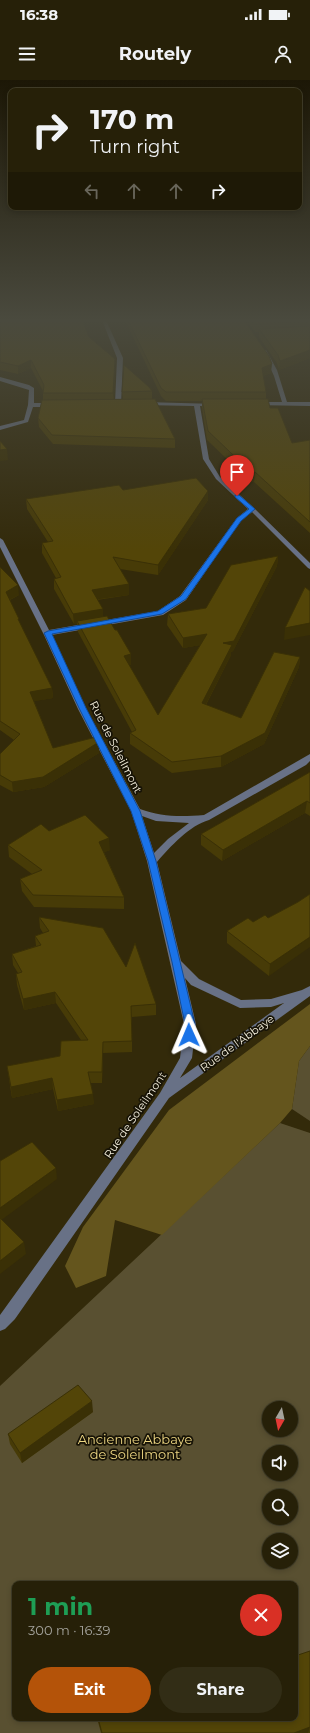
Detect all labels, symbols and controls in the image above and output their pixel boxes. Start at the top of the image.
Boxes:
text: 16:38 [20,5,58,24]
icon: menu [16,43,38,65]
text: Routely [119,43,191,65]
icon: person [272,43,294,65]
text: 170 m [90,102,174,136]
icon: right [24,104,76,156]
text: Turn right [90,136,180,158]
icon: left [81,180,103,202]
icon: ahead [123,180,145,202]
icon: ahead [165,180,187,202]
icon: right [207,180,229,202]
pin [220,455,254,496]
icon: arrive [226,461,248,483]
street label: Rue de Soleilmont [87,699,146,796]
street label: Rue de l'Abbaye [197,1011,277,1075]
position arrow [168,1014,210,1056]
street label: Rue de Soleilmont [101,1069,169,1161]
north arrow [262,1401,298,1437]
map controls [262,1401,298,1569]
park label: Ancienne Abbaye de Soleilmont [78,1431,192,1462]
button: sound [262,1445,298,1481]
button: search [262,1489,298,1525]
button: layers [262,1533,298,1569]
text: 1 min [28,1592,93,1621]
button: close [240,1594,282,1636]
text: 300 m · 16:39 [28,1622,110,1638]
button: Exit [28,1667,151,1713]
button: Share [159,1667,282,1713]

